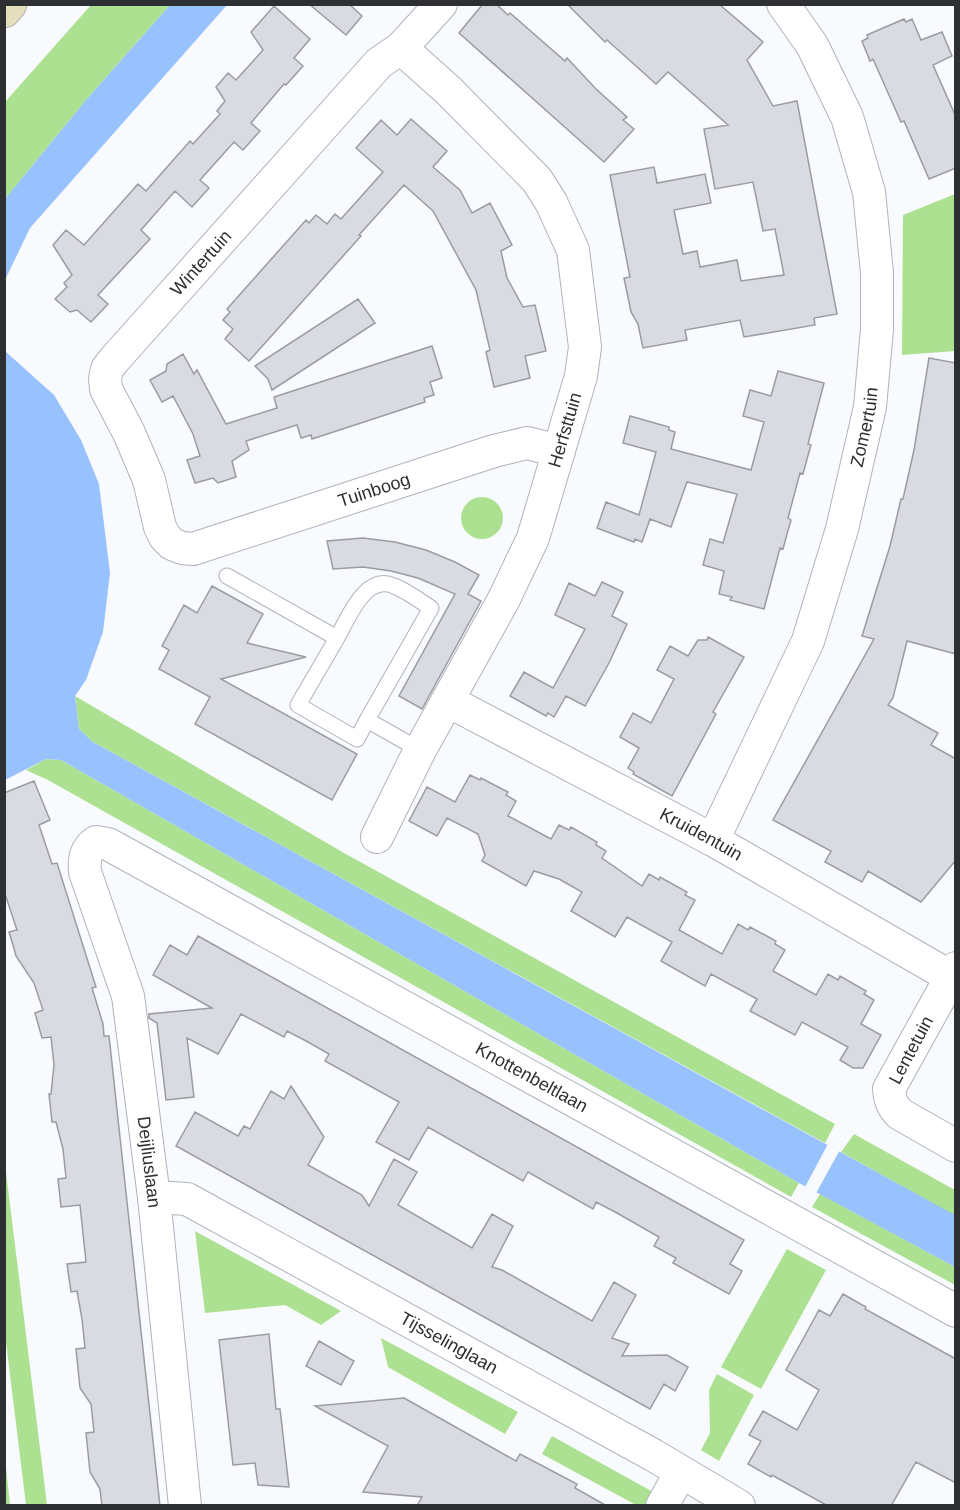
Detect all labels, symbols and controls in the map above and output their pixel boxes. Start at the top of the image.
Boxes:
street label: Wintertuin [166,226,236,300]
street label: Zomertuin [847,386,882,469]
street label: Herfsttuin [544,390,586,470]
street label: Tuinboog [335,469,412,511]
street label: Kruidentuin [656,804,746,865]
street label: Lentetuin [885,1013,937,1087]
street label: Knottenbeltlaan [472,1038,591,1116]
street label: Deijliuslaan [133,1115,165,1209]
street label: Tijsselinglaan [397,1308,501,1378]

